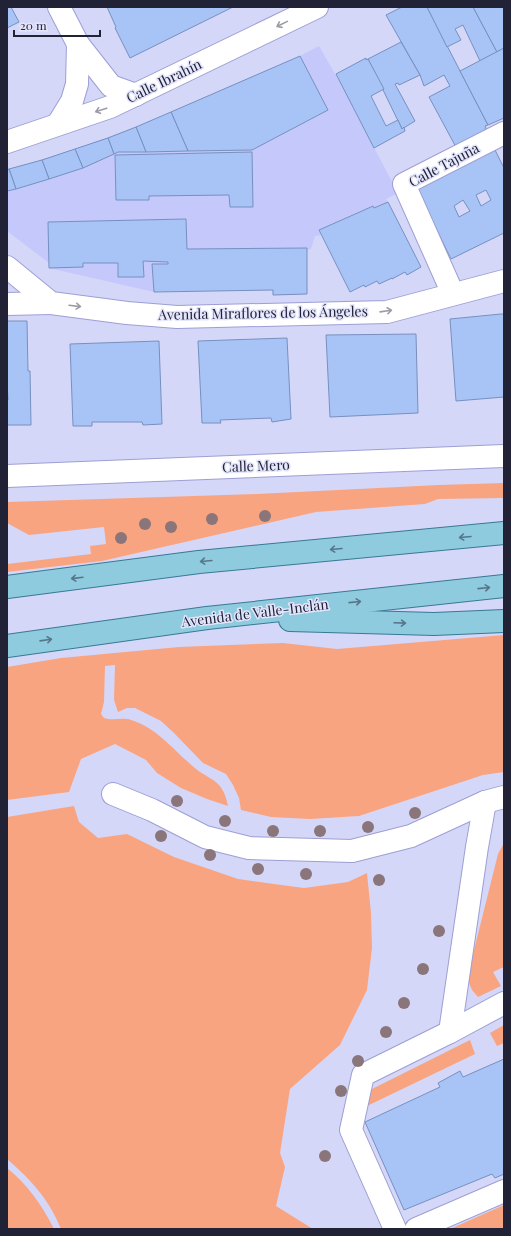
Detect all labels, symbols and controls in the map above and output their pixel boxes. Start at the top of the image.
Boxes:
scale bar [14,12,100,38]
text: 20 m [20,17,47,33]
one-way arrow [276,21,288,28]
street label: Calle Ibrahín [123,54,205,107]
one-way arrow [95,107,108,114]
street label: Calle Tajuña [405,138,482,191]
street label: Avenida Miraflores de los Ángeles [157,301,368,324]
one-way arrow [68,302,81,310]
one-way arrow [379,307,392,315]
street label: Calle Mero [222,455,290,476]
one-way arrow [459,533,472,541]
one-way arrow [330,546,343,553]
one-way arrow [200,558,213,565]
one-way arrow [71,574,84,582]
one-way arrow [478,584,491,592]
street label: Avenida de Valle-Inclán [179,594,330,631]
one-way arrow [348,598,361,606]
one-way arrow [393,620,406,627]
one-way arrow [39,636,52,644]

